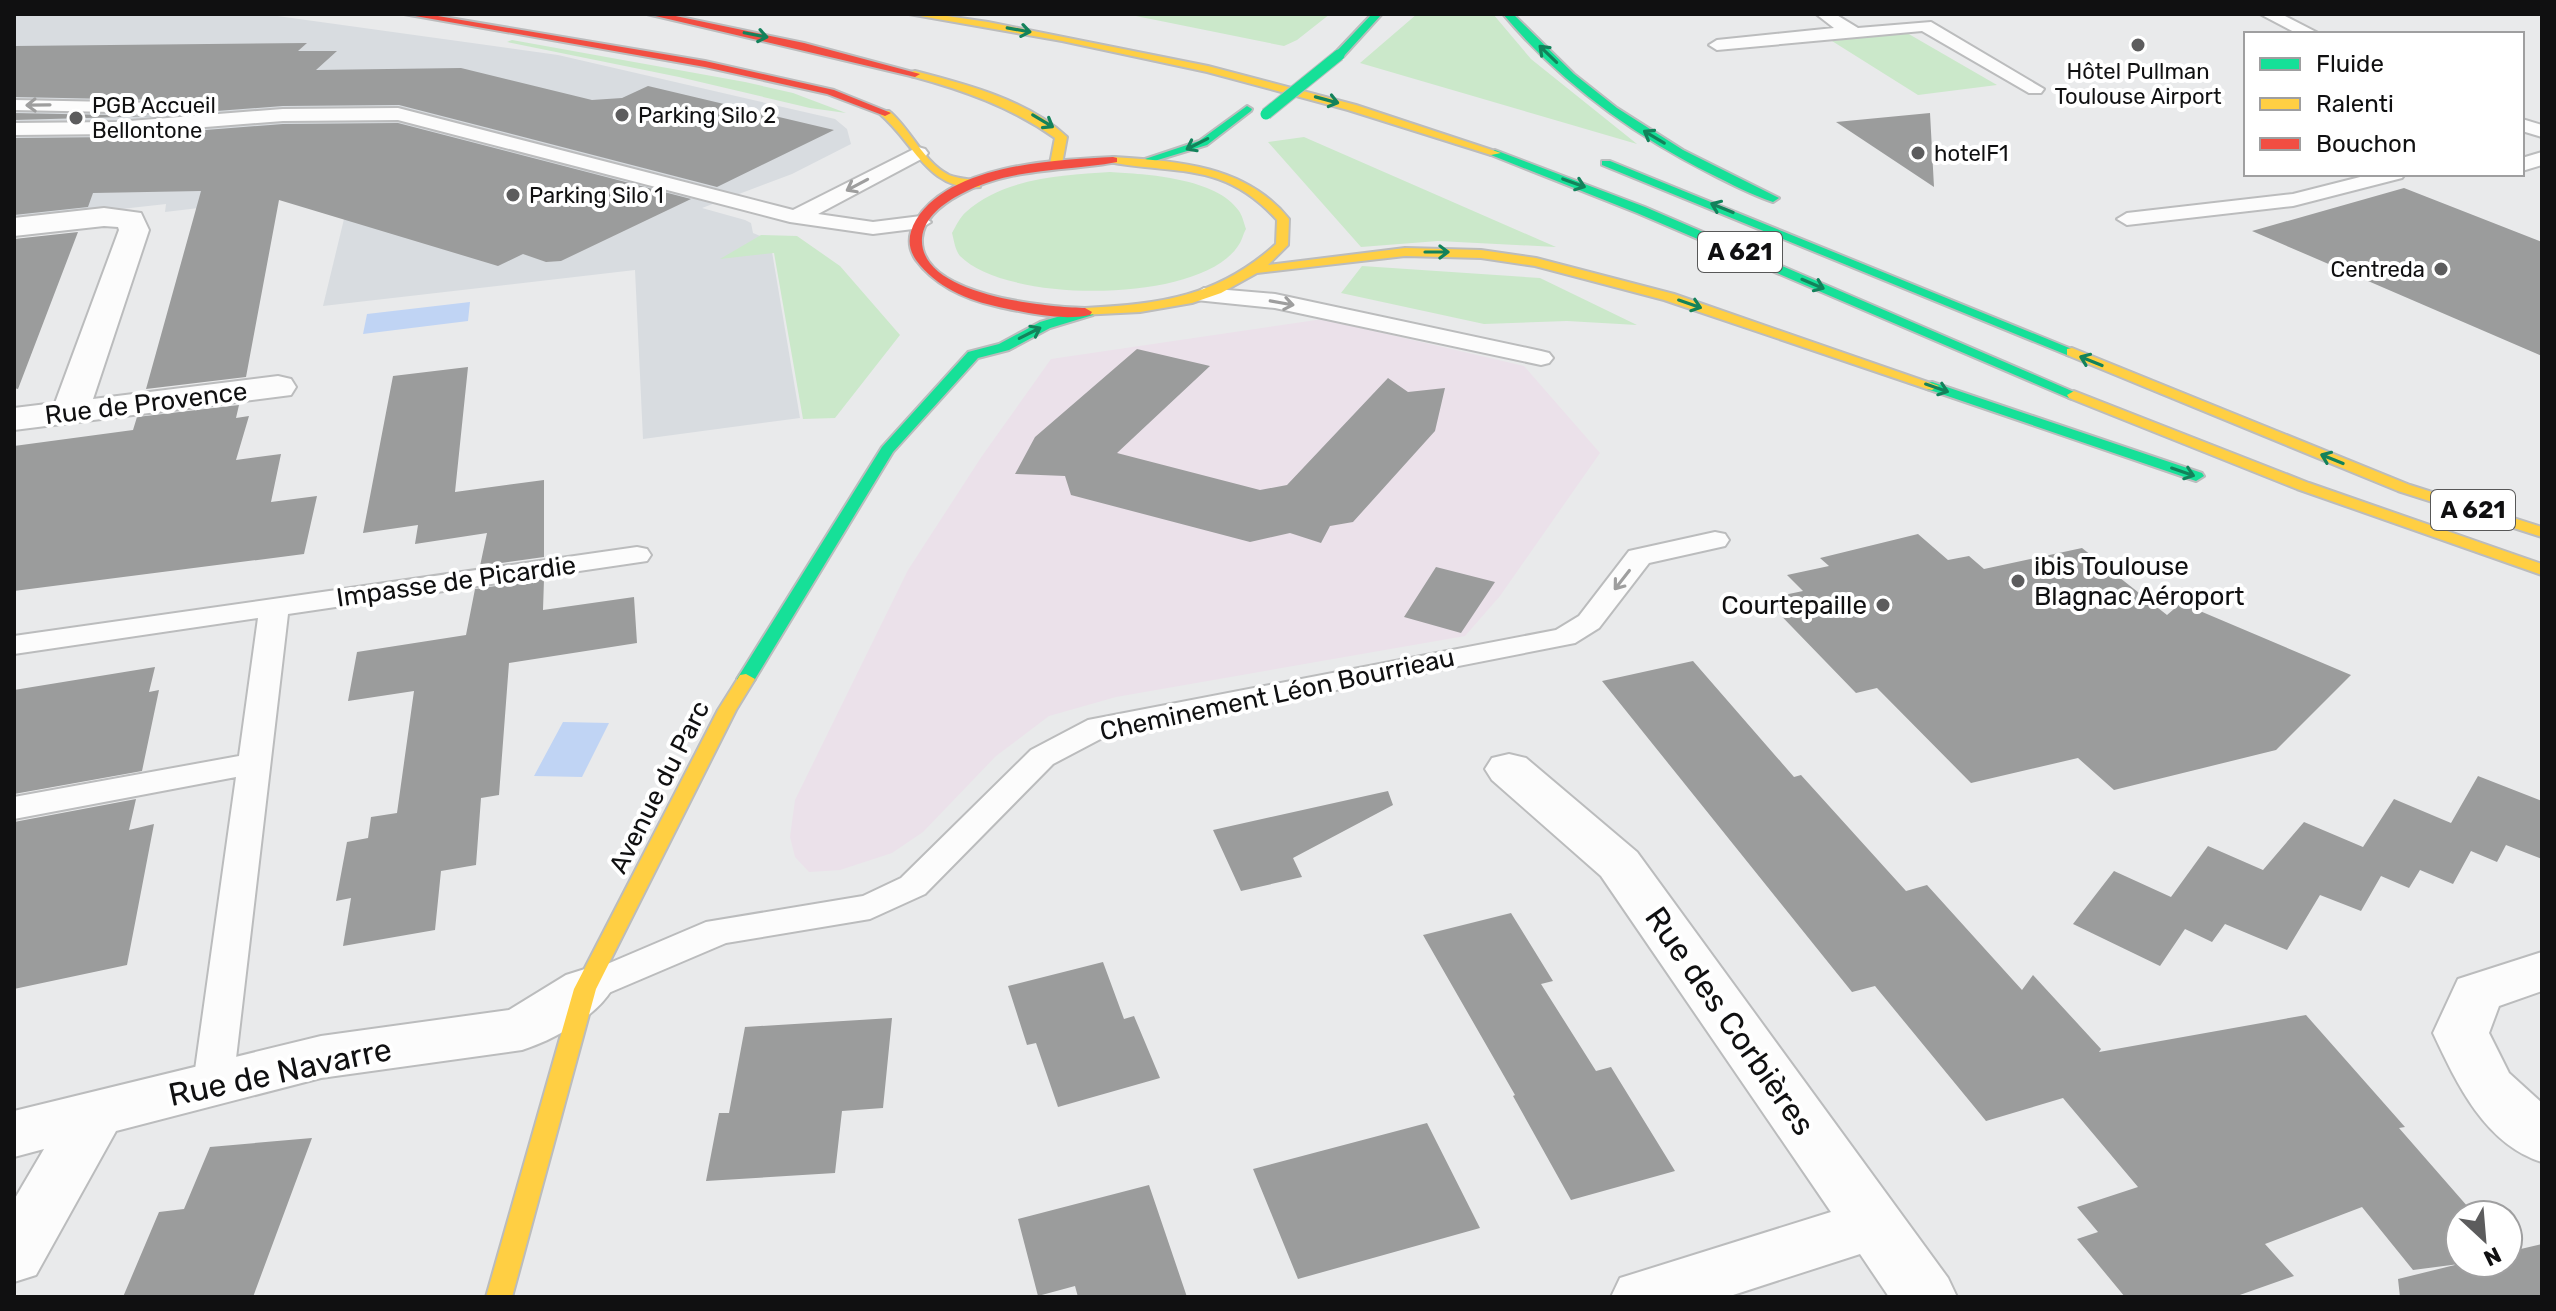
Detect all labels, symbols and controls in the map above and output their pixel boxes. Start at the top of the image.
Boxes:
one-way arrow [1006,24,1031,39]
one-way arrow [743,28,768,43]
legend [2244,32,2524,176]
marker: Hôtel Pullman Toulouse Airport [2129,36,2147,54]
one-way arrow [1538,45,1558,64]
text: Fluide [2316,50,2384,78]
place label: Hôtel Pullman Toulouse Airport [2054,58,2222,110]
text: Ralenti [2316,90,2394,118]
place label: PGB Accueil Bellontone [92,92,216,144]
one-way arrow [1314,93,1340,108]
one-way arrow [25,97,52,113]
place label: Parking Silo 2 [638,102,776,129]
marker: Parking Silo 2 [613,106,631,124]
marker: PGB Accueil Bellontone [67,109,85,127]
one-way arrow [1031,113,1054,129]
one-way arrow [1643,129,1666,145]
text: Bouchon [2316,130,2416,158]
one-way arrow [1185,137,1209,152]
place label: hotelF1 [1934,140,2008,167]
marker: hotelF1 [1909,144,1927,162]
one-way arrow [1561,177,1586,191]
one-way arrow [846,178,869,193]
place label: Parking Silo 1 [529,182,664,209]
marker: Parking Silo 1 [504,186,522,204]
one-way arrow [1710,200,1735,215]
road number: A 621 [1698,232,1782,272]
one-way arrow [1423,244,1450,260]
place label: Centreda [2331,256,2425,283]
marker: Centreda [2432,260,2450,278]
one-way arrow [1800,277,1825,292]
one-way arrow [1269,296,1294,311]
one-way arrow [1678,298,1703,313]
one-way arrow [1018,325,1042,340]
one-way arrow [2079,353,2104,368]
street label: Rue de Provence [43,376,249,431]
one-way arrow [1924,381,1949,396]
one-way arrow [2320,451,2345,465]
one-way arrow [2170,465,2195,480]
road number: A 621 [2431,490,2515,530]
street label: Impasse de Picardie [334,549,578,614]
place label: ibis Toulouse Blagnac Aéroport [2034,551,2245,612]
one-way arrow [1613,569,1630,590]
marker: ibis Toulouse Blagnac Aéroport [2009,572,2027,590]
place label: Courtepaille [1721,590,1867,621]
marker: Courtepaille [1874,596,1892,614]
street label: Cheminement Léon Bourrieau [1097,642,1457,747]
street label: Avenue du Parc [603,696,716,879]
street label: Rue des Corbières [1637,900,1823,1142]
street label: Rue de Navarre [165,1030,395,1114]
north arrow [2444,1199,2524,1279]
text: N [2480,1241,2506,1272]

